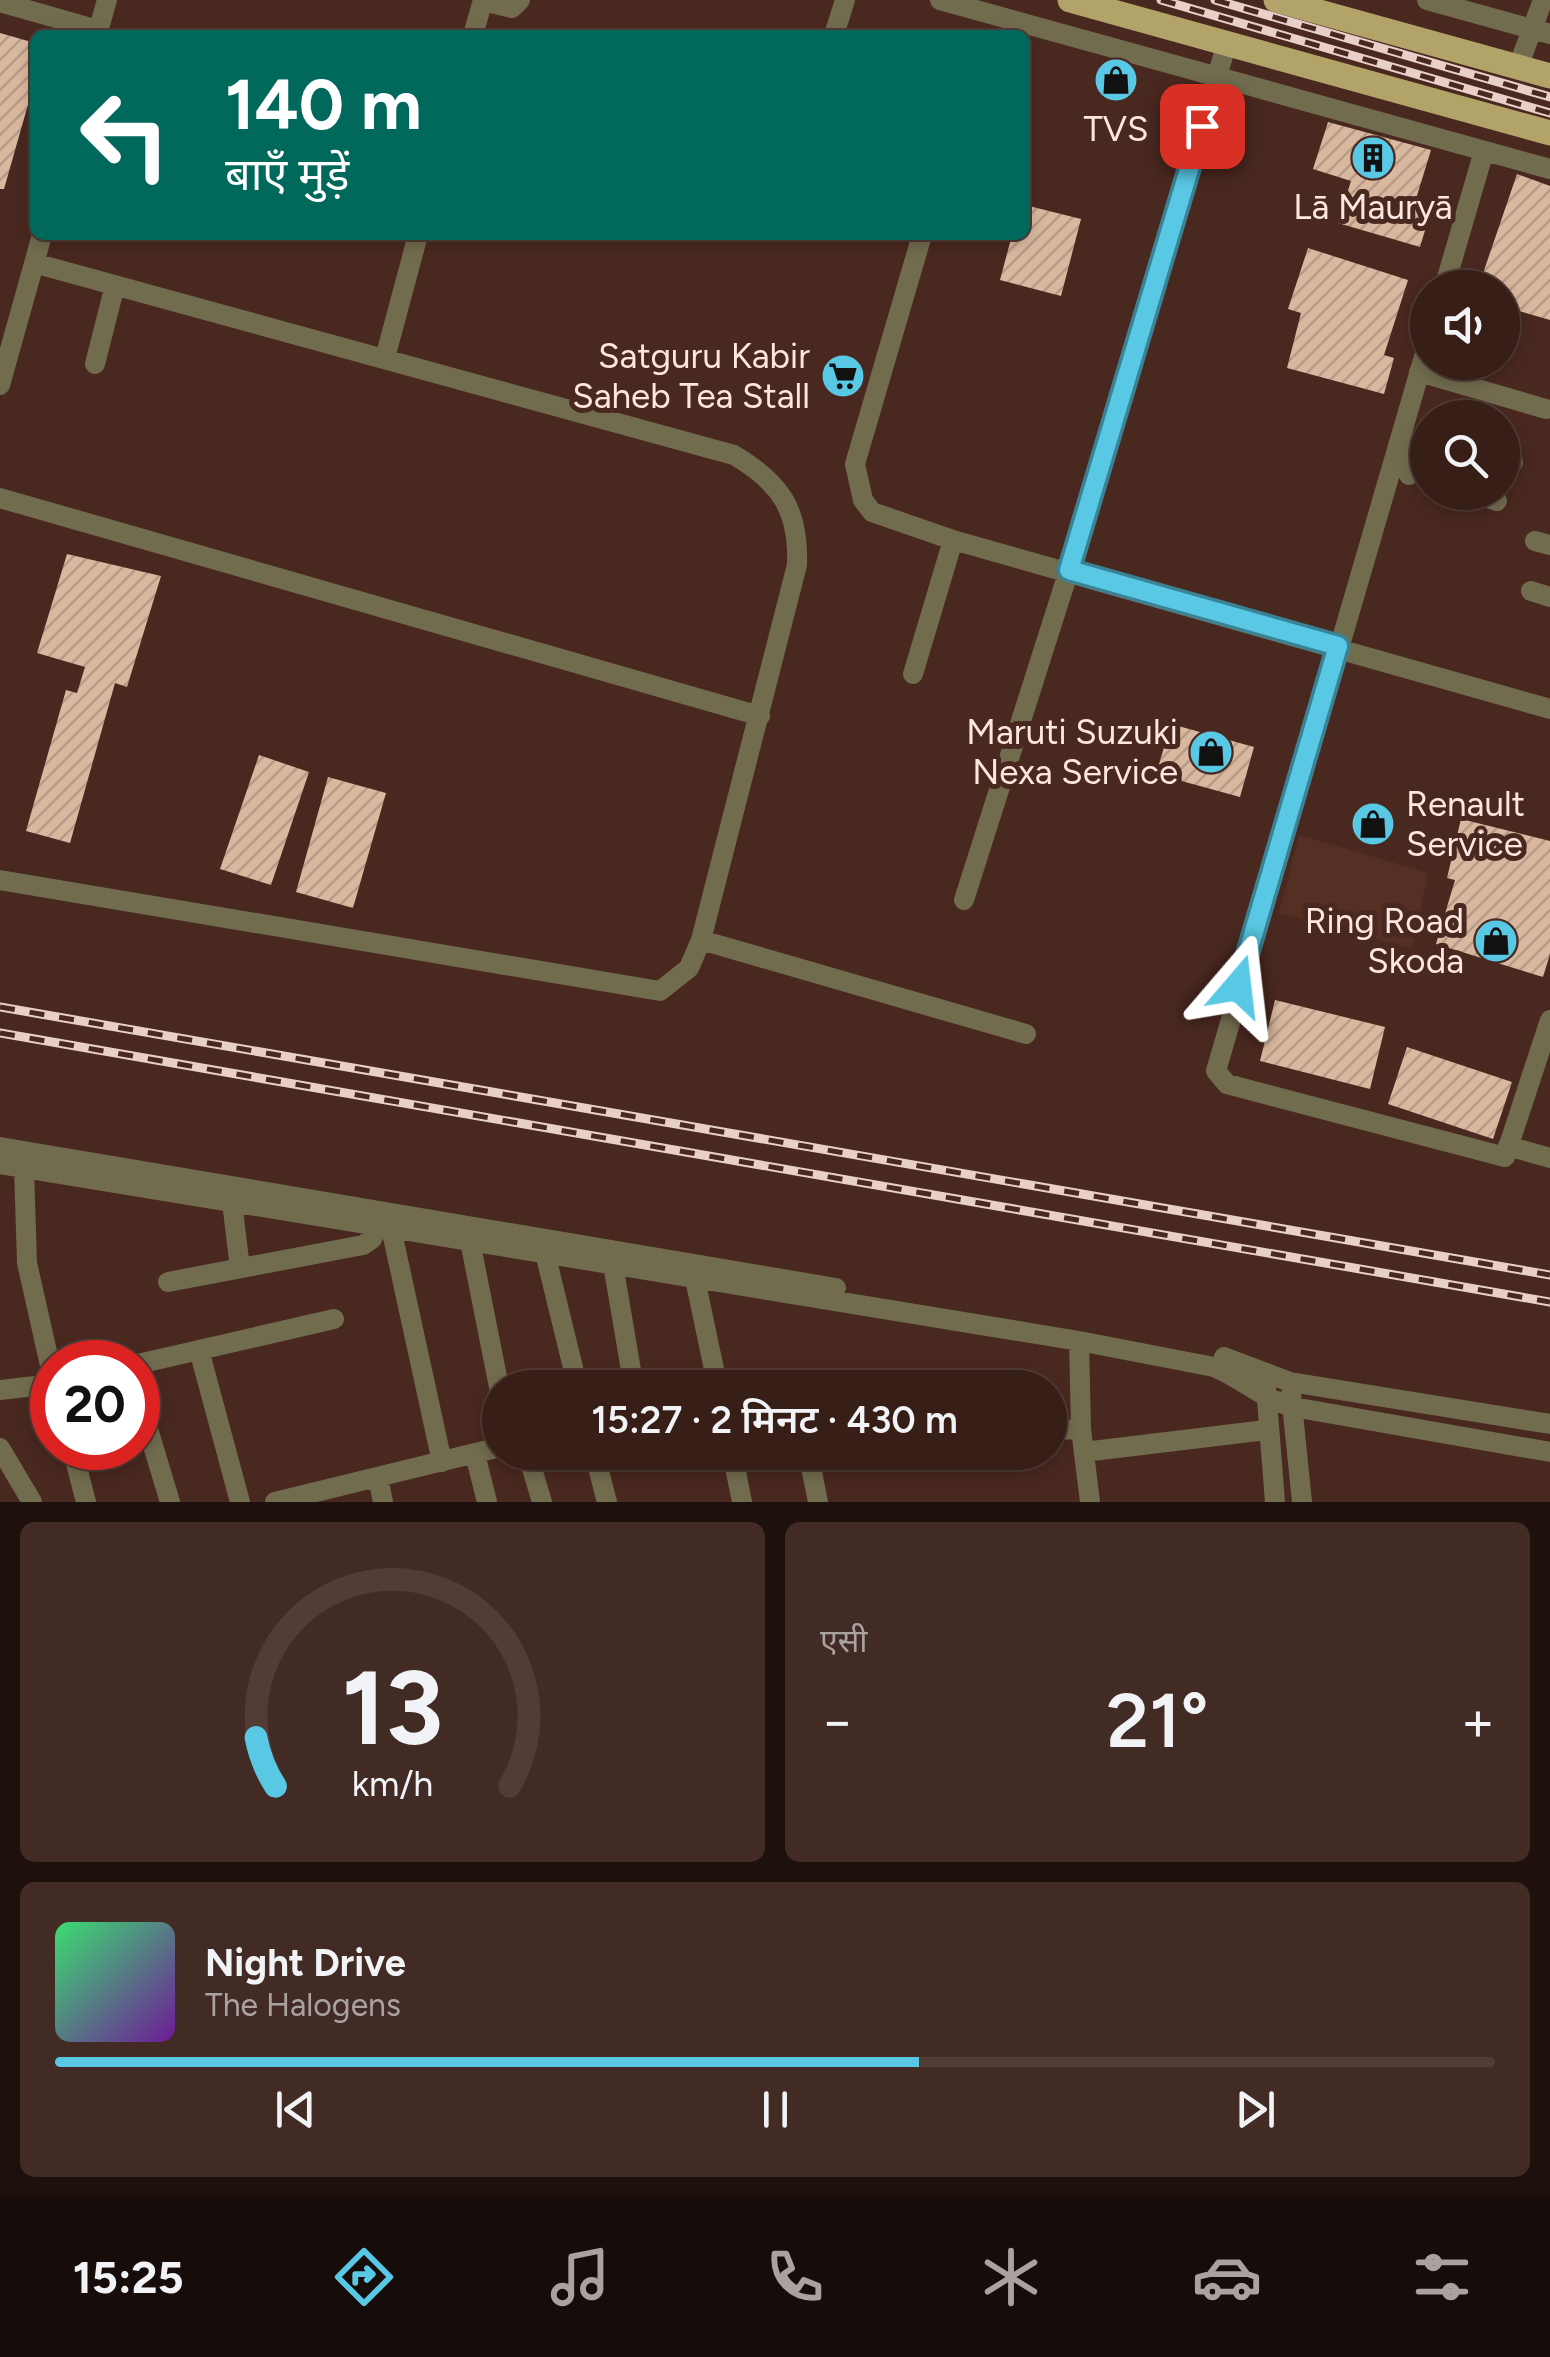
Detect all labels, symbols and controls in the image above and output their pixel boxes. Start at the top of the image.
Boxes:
shop icon: TVS [1093,57,1139,103]
text: 140 m [225,62,422,147]
icon: left [60,70,190,200]
pin [1160,84,1245,169]
icon: arrive [1175,99,1230,154]
place label: TVS [1083,108,1149,150]
building icon: Lā Mauryā [1350,135,1396,181]
text: बाएँ मुड़ें [225,147,349,201]
place label: Lā Mauryā [1293,186,1453,228]
map controls [1410,270,1520,510]
button: sound [1410,270,1520,380]
place label: Satguru Kabir Saheb Tea Stall [572,335,810,417]
supermarket icon: Satguru Kabir Saheb Tea Stall [820,353,866,399]
button: search [1410,400,1520,510]
place label: Maruti Suzuki Nexa Service [966,711,1178,793]
shop icon: Maruti Suzuki Nexa Service [1188,729,1234,775]
place label: Renault Service [1406,783,1525,865]
shop icon: Renault Service [1350,801,1396,847]
place label: Ring Road Skoda [1305,900,1464,982]
shop icon: Ring Road Skoda [1473,918,1519,964]
position arrow [1186,934,1290,1038]
speed limit sign: 20 [30,1340,160,1470]
text: 15:27 · 2 मिनट · 430 m [591,1397,958,1443]
text: एसी [820,1622,868,1660]
text: 13 [342,1645,443,1770]
text: 21° [1106,1676,1209,1766]
text: − [820,1688,854,1754]
text: + [1461,1688,1495,1754]
text: km/h [352,1762,433,1805]
text: Night Drive [205,1940,406,1986]
text: The Halogens [205,1986,401,2024]
icon: previous [268,2082,323,2137]
icon: pause [748,2082,803,2137]
icon: next [1228,2082,1283,2137]
icon: directions [329,2242,399,2312]
icon: music [545,2242,615,2312]
icon: phone [760,2242,830,2312]
icon: climate [976,2242,1046,2312]
icon: car [1192,2242,1262,2312]
icon: filters [1407,2242,1477,2312]
text: 15:25 [73,2250,184,2304]

